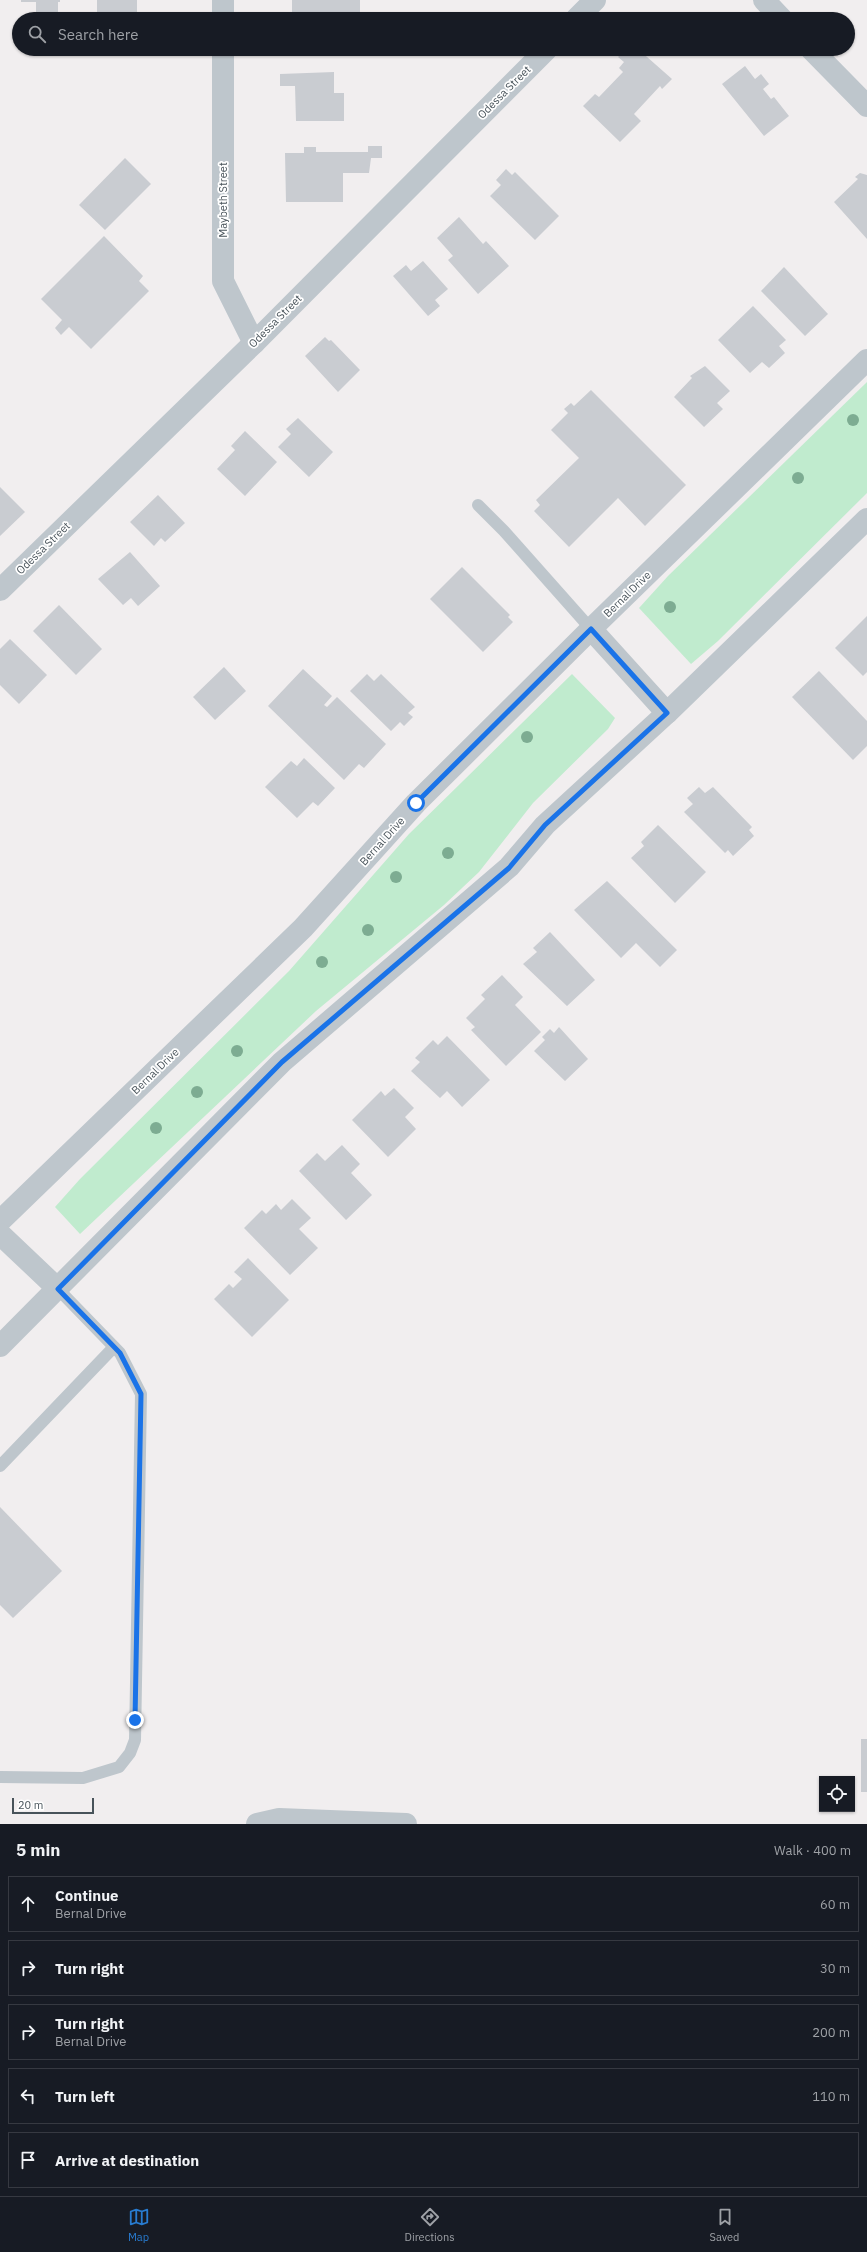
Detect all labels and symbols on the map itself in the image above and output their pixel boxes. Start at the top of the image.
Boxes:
street label: Odessa Street [474,62,534,122]
street label: Maybeth Street [216,162,230,238]
street label: Odessa Street [245,291,305,351]
street label: Odessa Street [13,519,73,577]
street label: Bernal Drive [600,568,654,620]
route start [407,794,425,812]
street label: Bernal Drive [357,814,407,868]
street label: Bernal Drive [128,1045,182,1097]
route end [126,1711,144,1729]
scale bar [12,1796,94,1815]

